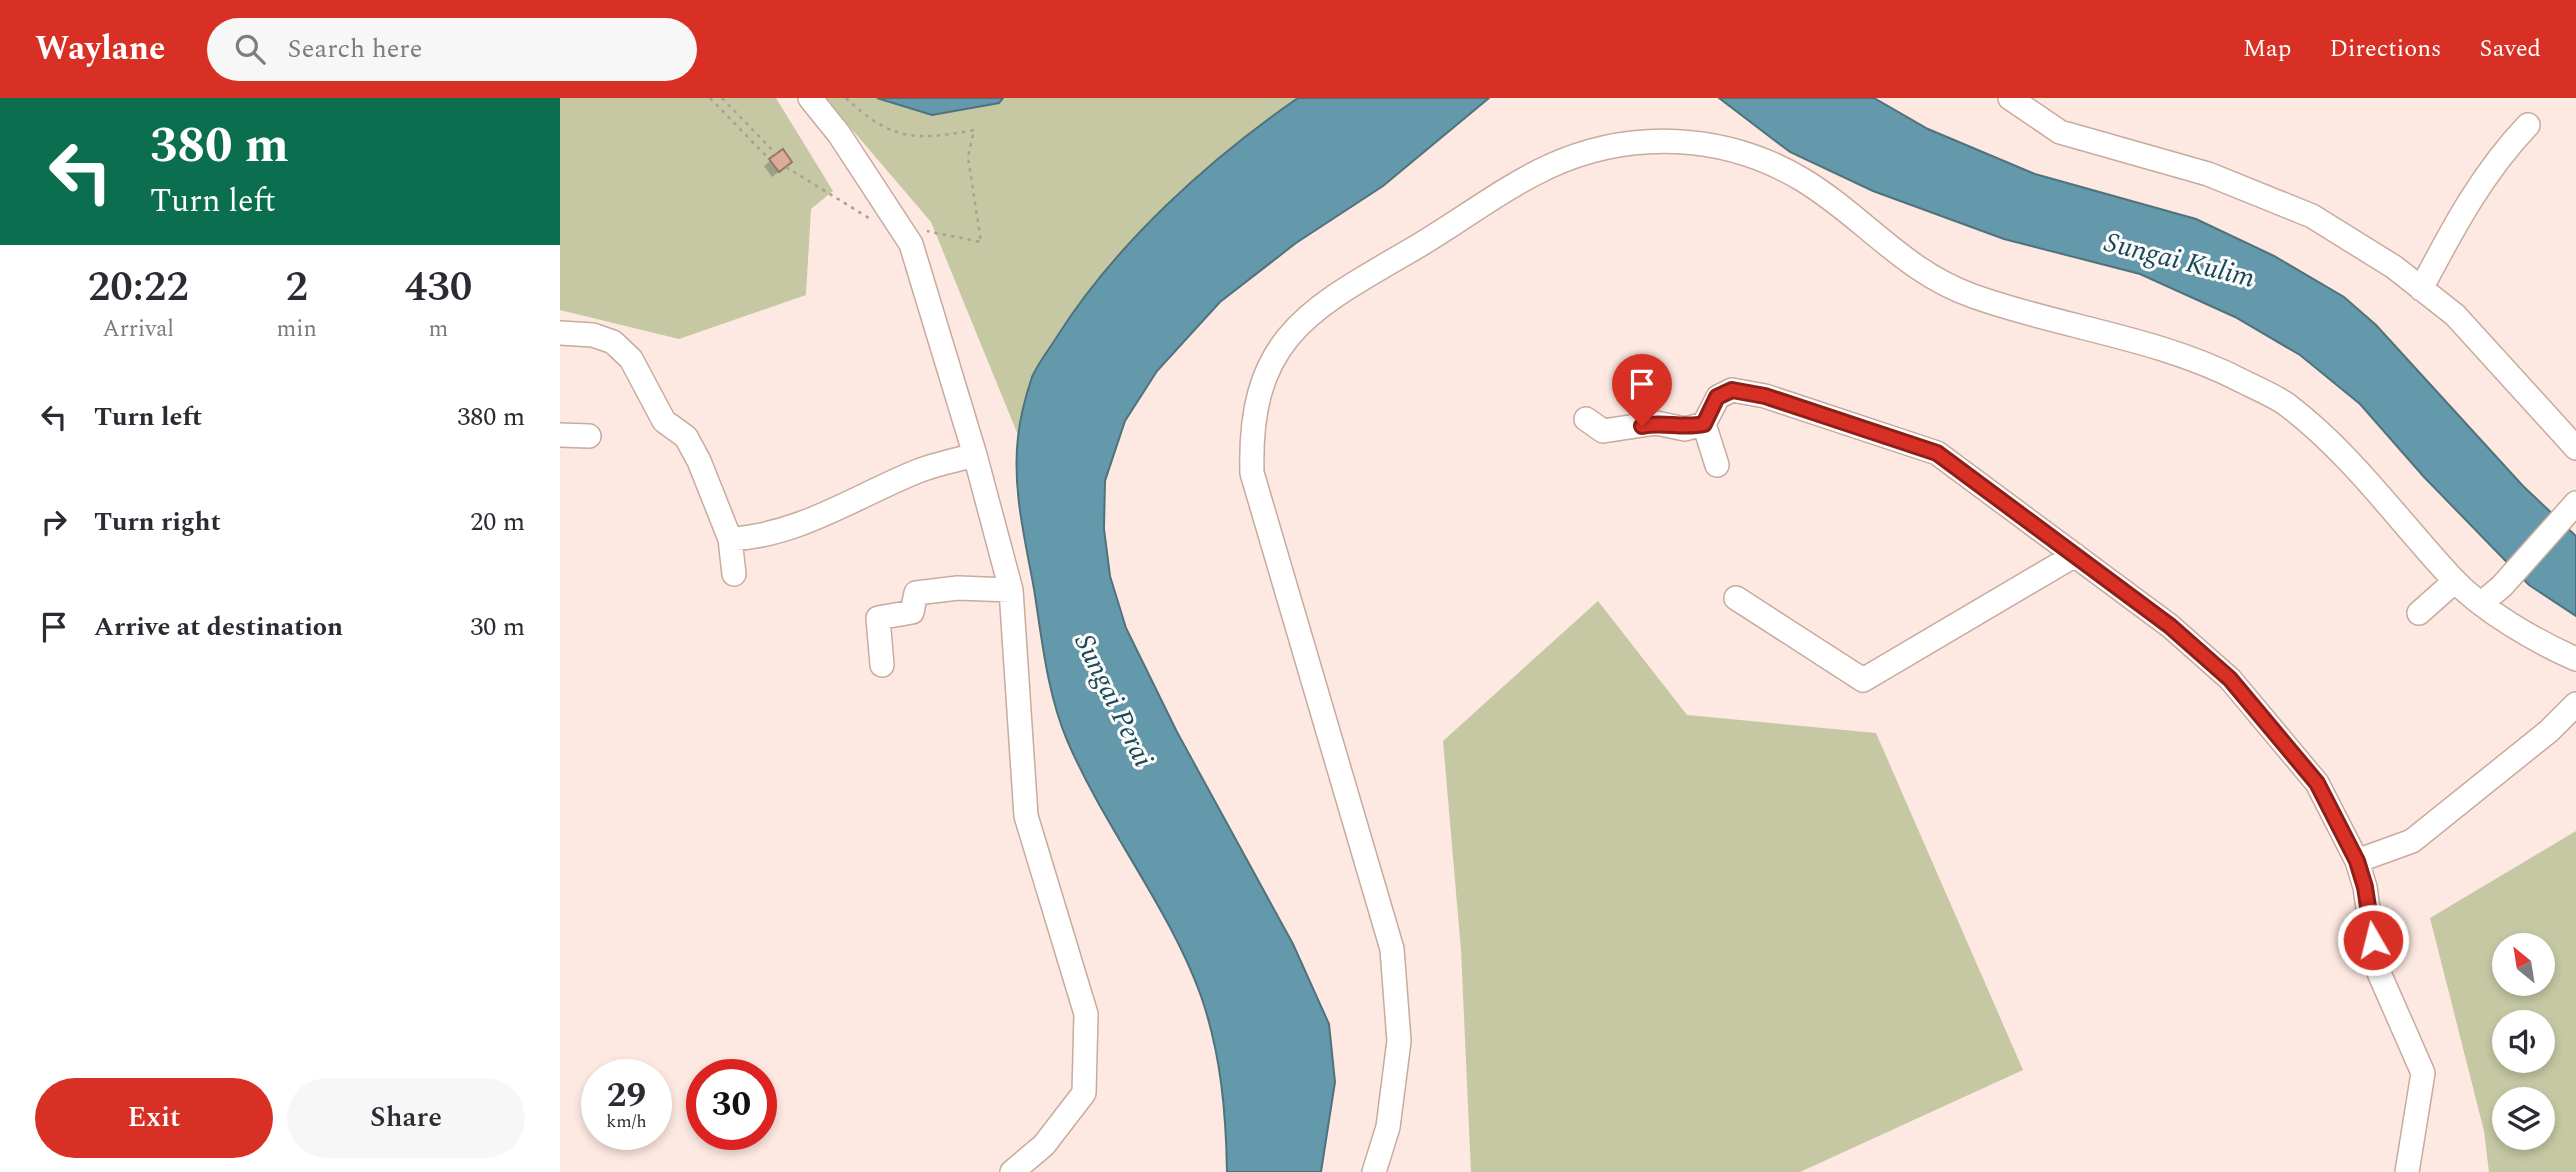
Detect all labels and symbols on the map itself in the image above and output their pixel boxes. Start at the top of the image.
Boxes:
water label: Sungai Kulim [2100,221,2260,300]
pin [1612,354,1672,426]
water label: Sungai Perai [1063,627,1165,775]
position arrow [2336,903,2410,977]
north arrow [2492,933,2555,996]
speed limit sign: 30 [686,1059,777,1150]

